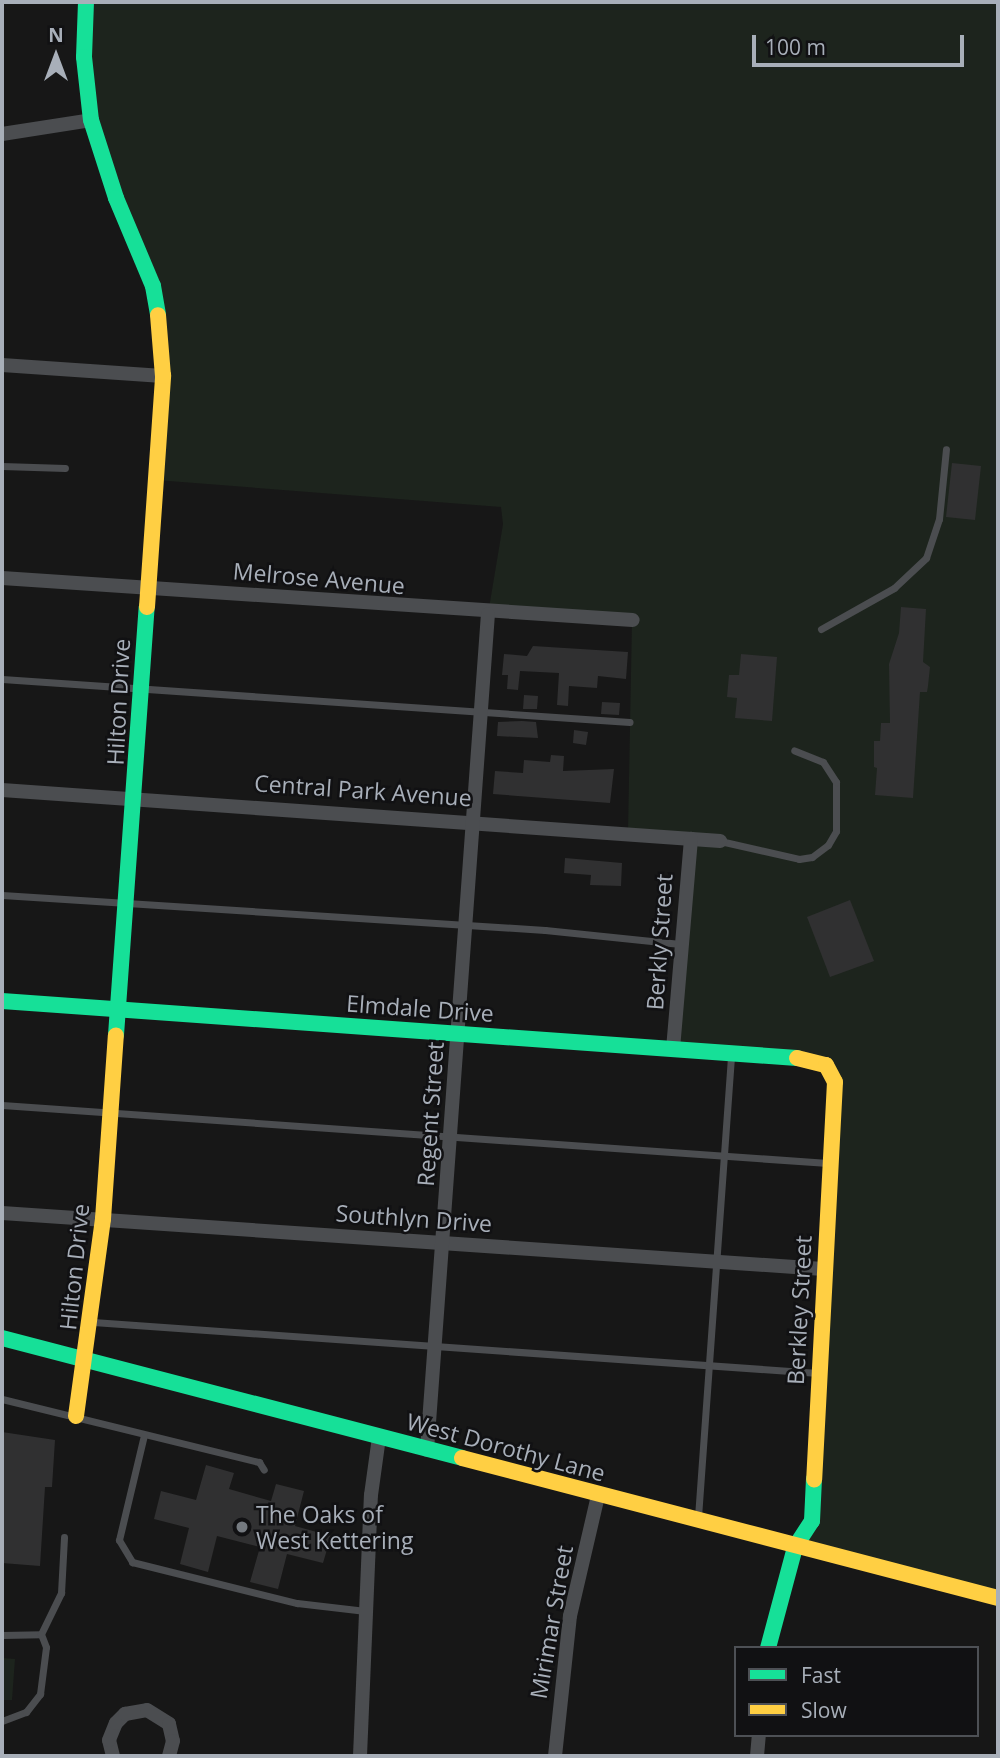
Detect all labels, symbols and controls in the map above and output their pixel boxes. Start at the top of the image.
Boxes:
north arrow [21,21,91,91]
scale bar [755,21,967,65]
text: N [48,22,64,48]
text: 100 m [765,33,826,61]
street label: Melrose Avenue [232,557,406,599]
street label: Hilton Drive [101,638,135,766]
street label: Central Park Avenue [253,769,473,811]
street label: Berkly Street [640,873,678,1011]
street label: Elmdale Drive [345,989,495,1027]
street label: Regent Street [411,1041,449,1187]
street label: Southlyn Drive [335,1199,493,1237]
street label: Hilton Drive [54,1202,94,1332]
street label: Berkley Street [781,1235,817,1385]
street label: West Dorothy Lane [404,1407,608,1487]
place label: The Oaks of West Kettering [256,1500,413,1554]
marker: The Oaks of West Kettering [234,1519,250,1535]
street label: Mirimar Street [524,1543,578,1701]
legend [734,1646,979,1737]
text: Fast [801,1661,841,1689]
text: Slow [801,1696,847,1724]

